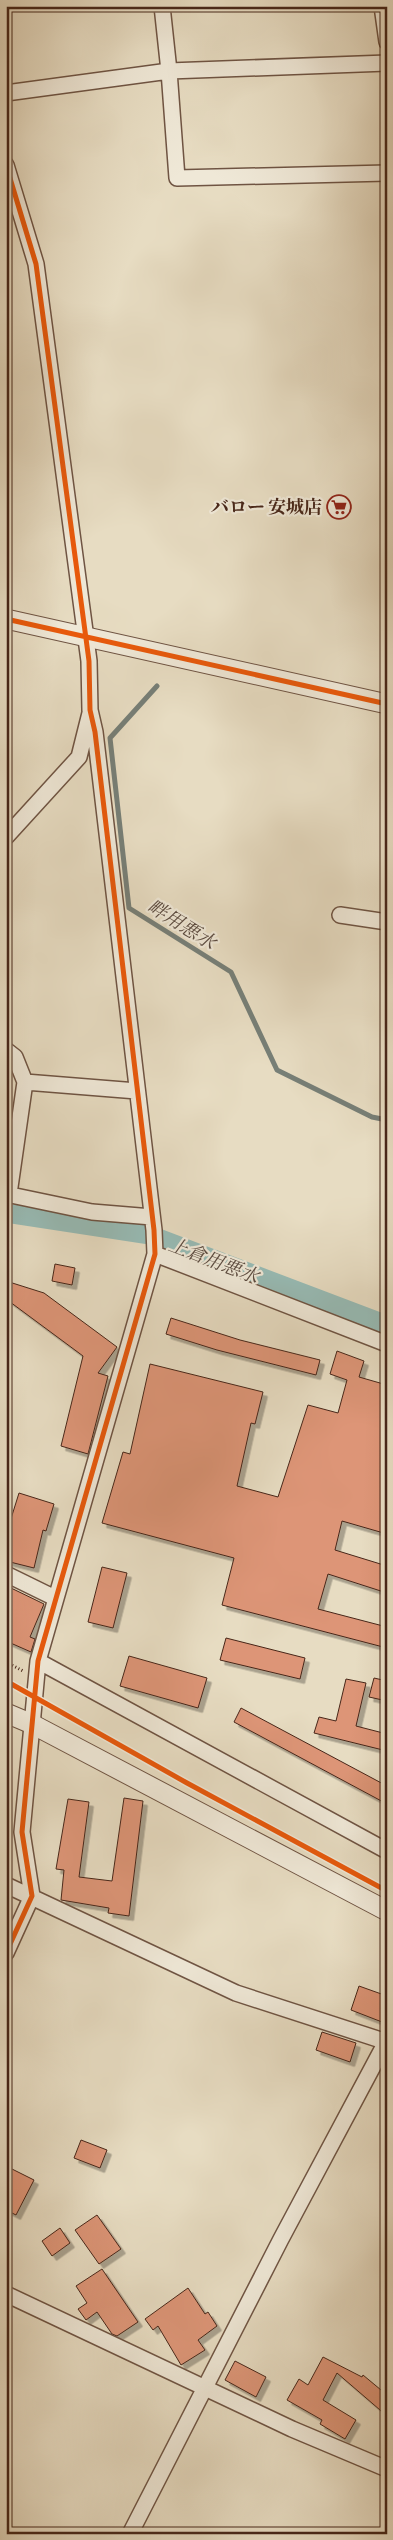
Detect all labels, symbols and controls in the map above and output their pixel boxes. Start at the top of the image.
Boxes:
supermarket icon: バロー 安城店 [326,494,352,520]
place label: バロー 安城店 [211,496,322,519]
water label: 畔用悪水 [143,895,222,956]
water label: 上倉用悪水 [165,1233,264,1290]

